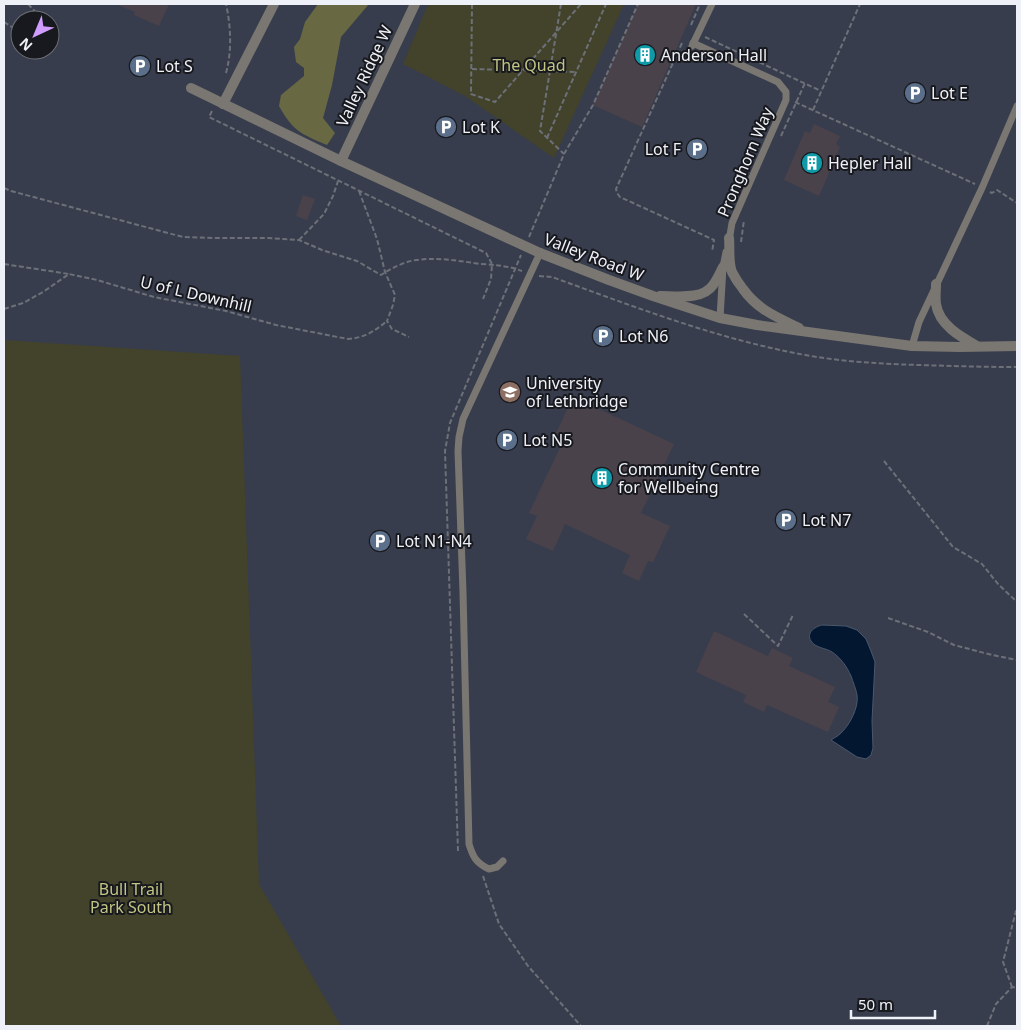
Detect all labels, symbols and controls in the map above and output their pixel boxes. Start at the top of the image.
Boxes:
north arrow [10,10,60,60]
street label: Valley Ridge W [331,22,397,130]
text: N [15,34,36,56]
building icon: Anderson Hall [633,43,657,67]
place label: Anderson Hall [661,44,767,66]
parking icon: Lot S [128,54,152,78]
park label: The Quad [492,54,566,76]
place label: Lot S [156,55,193,77]
parking icon: Lot E [903,81,927,105]
place label: Lot E [931,82,968,104]
street label: Pronghorn Way [712,103,778,220]
parking icon: Lot K [434,115,458,139]
place label: Lot K [462,116,500,138]
parking icon: Lot F [685,137,709,161]
place label: Lot F [645,138,681,160]
building icon: Hepler Hall [800,151,824,175]
place label: Hepler Hall [828,152,912,174]
street label: Valley Road W [541,228,647,286]
street label: U of L Downhill [138,271,254,317]
parking icon: Lot N6 [591,324,615,348]
place label: Lot N6 [619,325,668,347]
place label: University of Lethbridge [526,372,628,412]
school or university icon: University of Lethbridge [498,380,522,404]
parking icon: Lot N5 [495,428,519,452]
place label: Lot N5 [523,429,572,451]
place label: Community Centre for Wellbeing [618,458,760,498]
building icon: Community Centre for Wellbeing [590,466,614,490]
parking icon: Lot N7 [774,508,798,532]
place label: Lot N7 [802,509,851,531]
parking icon: Lot N1-N4 [368,529,392,553]
place label: Lot N1-N4 [396,530,472,552]
park label: Bull Trail Park South [90,878,172,918]
scale bar [851,988,935,1020]
text: 50 m [858,994,893,1014]

